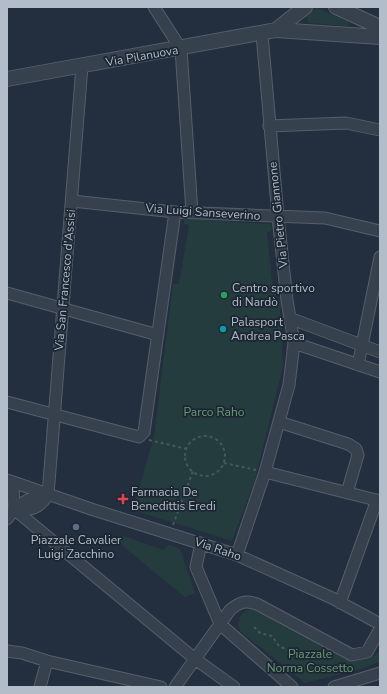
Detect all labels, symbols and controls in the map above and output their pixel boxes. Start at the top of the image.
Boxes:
street label: Via Pilanuova [104,42,180,70]
street label: Via Pietro Giannone [264,161,292,270]
street label: Via Luigi Sanseverino [144,200,261,224]
street label: Via San Francesco d'Assisi [51,209,79,352]
place label: Centro sportivo di Nardò [232,280,315,310]
marker: Centro sportivo di Nardò [219,290,229,300]
place label: Palasport Andrea Pasca [231,314,305,344]
marker: Palasport Andrea Pasca [218,324,228,334]
park label: Parco Raho [184,404,245,420]
place label: Farmacia De Benedittis Eredi [131,484,216,514]
marker: Farmacia De Benedittis Eredi [118,494,128,504]
marker: Piazzale Cavalier Luigi Zacchino [71,522,81,532]
place label: Piazzale Cavalier Luigi Zacchino [31,532,122,562]
street label: Via Raho [192,533,244,565]
park label: Piazzale Norma Cossetto [267,646,354,676]

